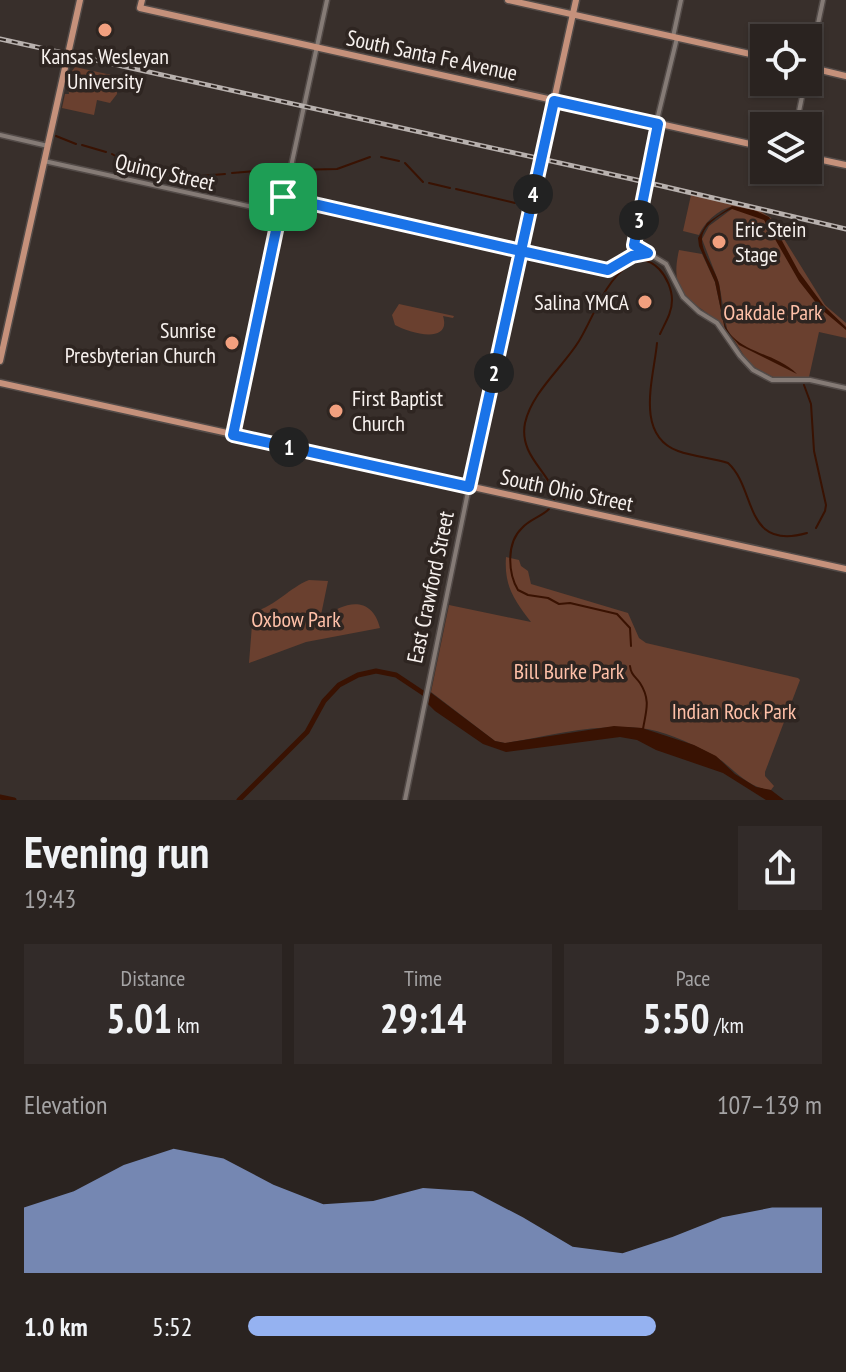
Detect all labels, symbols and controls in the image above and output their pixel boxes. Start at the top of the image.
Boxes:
marker: Kansas Wesleyan University [96,21,114,39]
street label: South Santa Fe Avenue [344,23,520,87]
map controls [750,24,822,184]
button: locate [750,24,822,96]
place label: Kansas Wesleyan University [41,42,169,95]
button: layers [750,112,822,184]
street label: Quincy Street [112,147,218,197]
pin [249,163,317,231]
pin: 4 [513,174,553,214]
icon: arrive [261,175,305,219]
text: 4 [528,180,538,208]
pin: 3 [619,200,659,240]
text: 3 [634,206,644,234]
place label: Eric Stein Stage [735,215,806,268]
marker: Eric Stein Stage [710,233,728,251]
place label: Salina YMCA [534,288,630,316]
marker: Salina YMCA [636,293,654,311]
park label: Oakdale Park [723,298,823,326]
place label: Sunrise Presbyterian Church [65,316,216,369]
marker: Sunrise Presbyterian Church [223,334,241,352]
pin: 2 [474,353,514,393]
text: 2 [489,359,499,387]
place label: First Baptist Church [352,384,443,437]
marker: First Baptist Church [327,402,345,420]
pin: 1 [269,427,309,467]
text: 1 [284,433,294,461]
street label: South Ohio Street [498,462,636,518]
street label: East Crawford Street [400,508,460,666]
park label: Oxbow Park [251,605,341,633]
park label: Bill Burke Park [514,657,625,685]
park label: Indian Rock Park [672,697,797,725]
text: Evening run [24,823,209,880]
button: share [738,826,822,910]
text: 19:43 [24,882,76,915]
text: Distance [121,964,185,992]
text: Time [404,964,442,992]
text: Pace [676,964,710,992]
text: 5.01 [106,992,172,1044]
text: 29:14 [380,992,466,1044]
text: 5:50 [642,992,710,1044]
text: km [172,1011,200,1039]
text: /km [710,1011,744,1039]
text: Elevation [24,1088,107,1121]
text: 107–139 m [717,1088,822,1121]
text: 1.0 km [24,1310,88,1343]
text: 5:52 [152,1310,192,1343]

